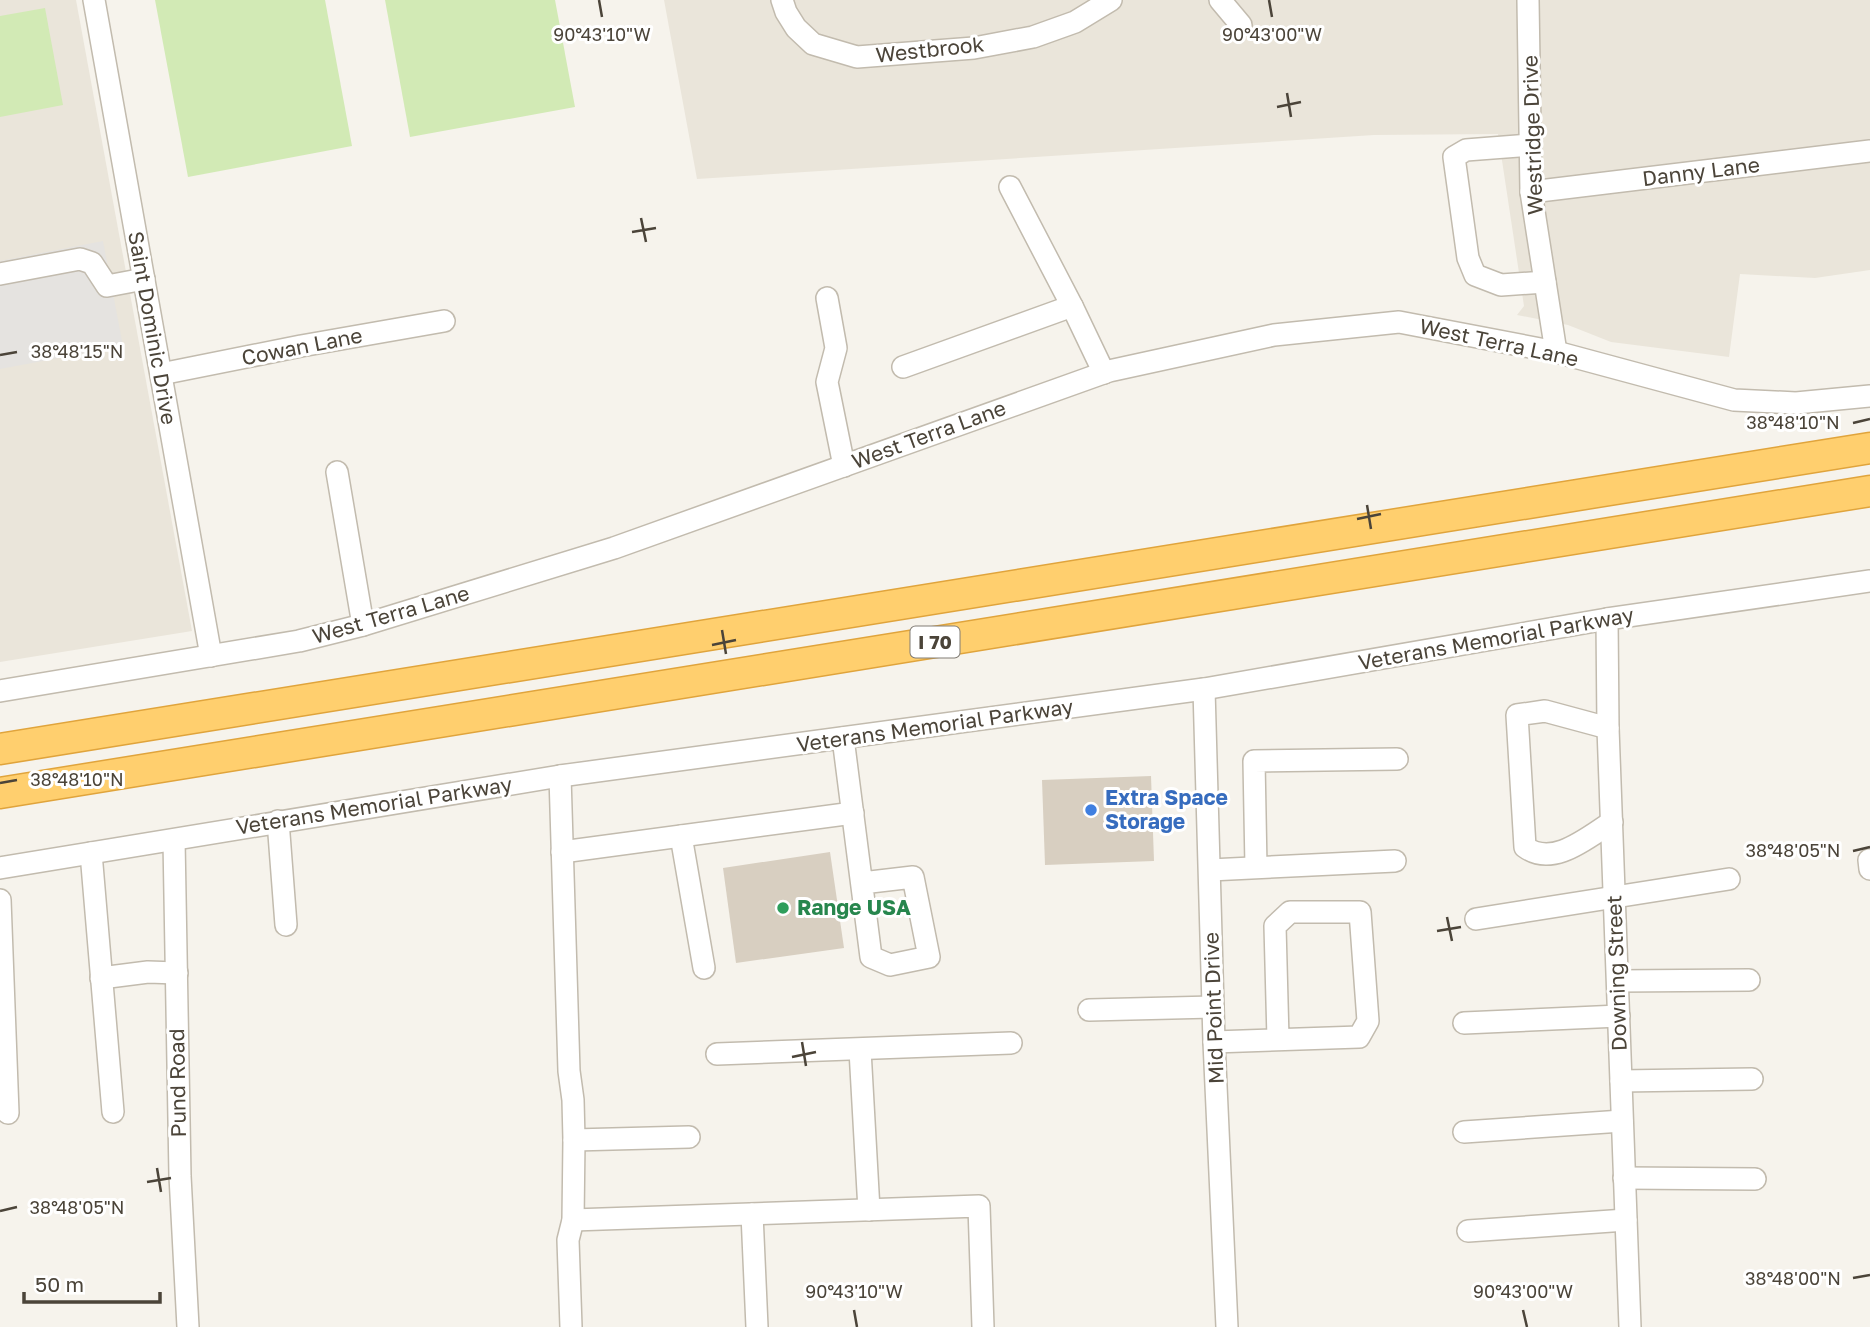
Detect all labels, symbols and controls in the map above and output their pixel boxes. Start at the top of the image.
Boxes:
text: 90°43'10"W [553,23,651,45]
text: 90°43'00"W [1222,23,1322,45]
street label: Westbrook [874,30,986,68]
street label: Westridge Drive [1516,55,1548,216]
street label: Danny Lane [1641,151,1761,191]
street label: Saint Dominic Drive [123,229,183,427]
street label: West Terra Lane [1417,312,1581,372]
street label: Cowan Lane [239,322,364,370]
text: 38°48'15"N [31,340,123,362]
street label: West Terra Lane [848,394,1009,474]
text: 38°48'10"N [1746,411,1840,433]
street label: West Terra Lane [309,579,472,649]
street label: Veterans Memorial Parkway [1356,601,1636,675]
road number: I 70 [911,626,960,657]
street label: Veterans Memorial Parkway [795,693,1075,757]
text: 38°48'10"N [30,768,124,790]
street label: Veterans Memorial Parkway [234,770,514,840]
place label: Extra Space Storage [1105,784,1228,834]
marker: Extra Space Storage [1083,802,1099,818]
text: 38°48'05"N [1745,839,1841,861]
place label: Range USA [797,894,911,920]
street label: Downing Street [1600,895,1632,1051]
marker: Range USA [775,900,791,916]
street label: Mid Point Drive [1197,932,1229,1084]
street label: Pund Road [163,1028,191,1138]
text: 38°48'05"N [29,1196,125,1218]
scale bar [24,1260,161,1304]
text: 38°48'00"N [1745,1267,1841,1289]
text: 50 m [35,1271,84,1297]
text: 90°43'10"W [805,1280,903,1302]
text: 90°43'00"W [1473,1280,1573,1302]

